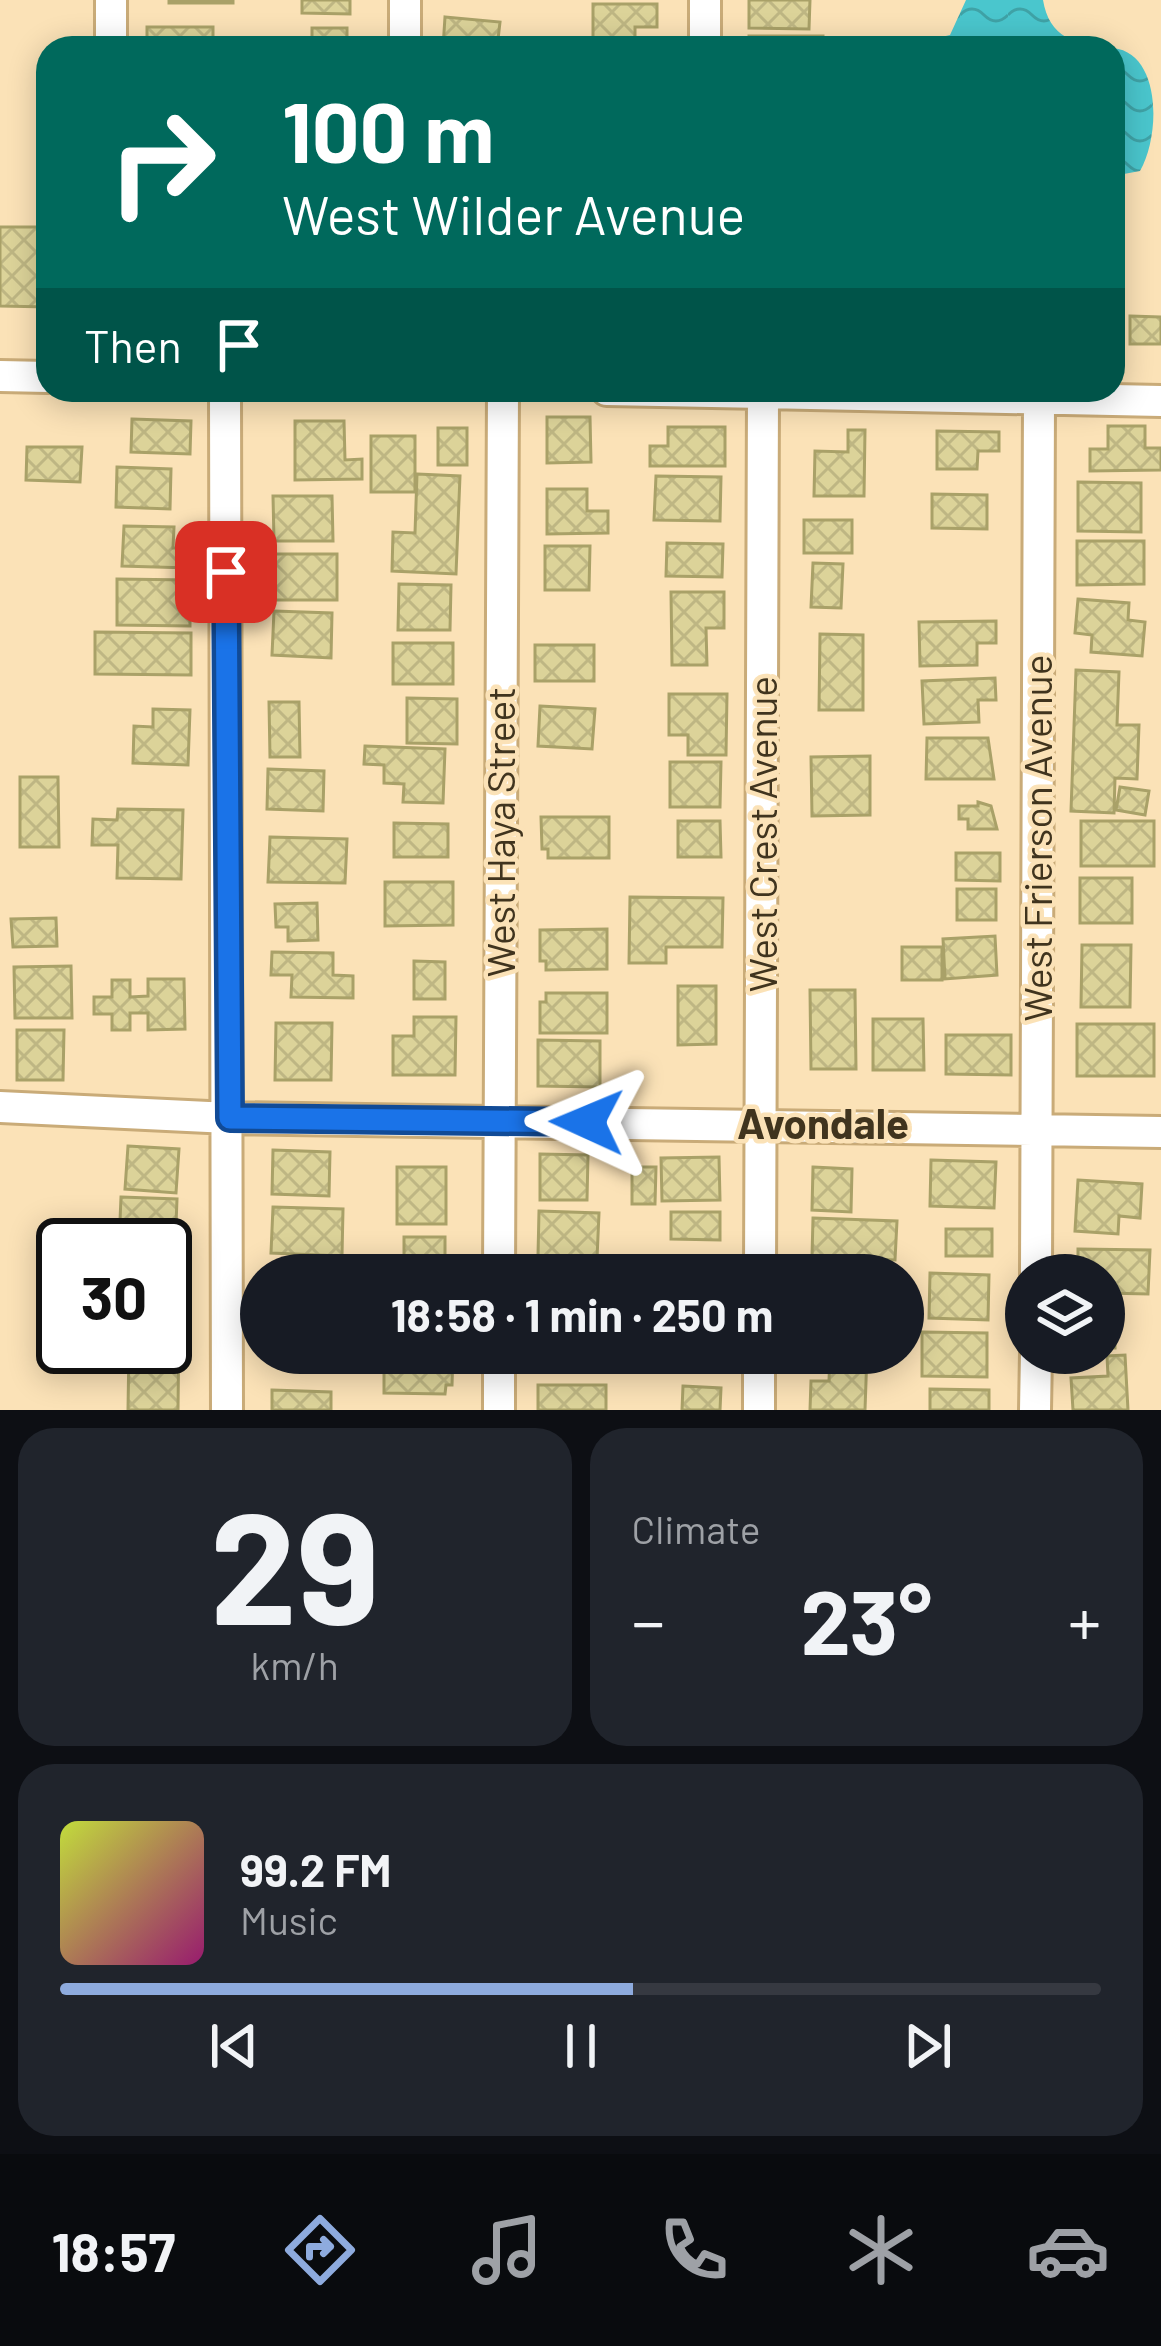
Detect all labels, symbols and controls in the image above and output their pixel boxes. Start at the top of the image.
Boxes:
text: 100 m [282,79,494,180]
icon: right [84,84,240,240]
text: West Wilder Avenue [282,181,745,246]
icon: arrive [206,312,272,378]
text: Then [84,318,182,372]
pin [175,521,277,623]
icon: arrive [193,539,259,605]
street label: West Frierson Avenue [1013,655,1060,1021]
street label: West Crest Avenue [738,676,785,992]
street label: West Haya Street [476,687,523,977]
position arrow [524,1059,650,1185]
district label: Avondale [737,1097,909,1147]
speed limit sign: 30 [36,1218,192,1374]
map controls [1005,1254,1125,1374]
button: layers [1005,1254,1125,1374]
text: 18:58 · 1 min · 250 m [391,1287,773,1341]
text: 29 [210,1469,380,1656]
text: Climate [632,1505,761,1552]
text: 23° [800,1565,932,1673]
text: − [632,1580,665,1659]
text: + [1068,1580,1101,1659]
text: km/h [251,1641,339,1688]
text: 99.2 FM [240,1842,392,1896]
text: Music [240,1896,338,1943]
icon: previous [201,2013,267,2079]
icon: pause [548,2013,614,2079]
icon: next [895,2013,961,2079]
icon: directions [278,2208,362,2292]
icon: music [465,2208,549,2292]
icon: phone [652,2208,736,2292]
icon: climate [839,2208,923,2292]
icon: car [1026,2208,1110,2292]
text: 18:57 [51,2218,175,2283]

